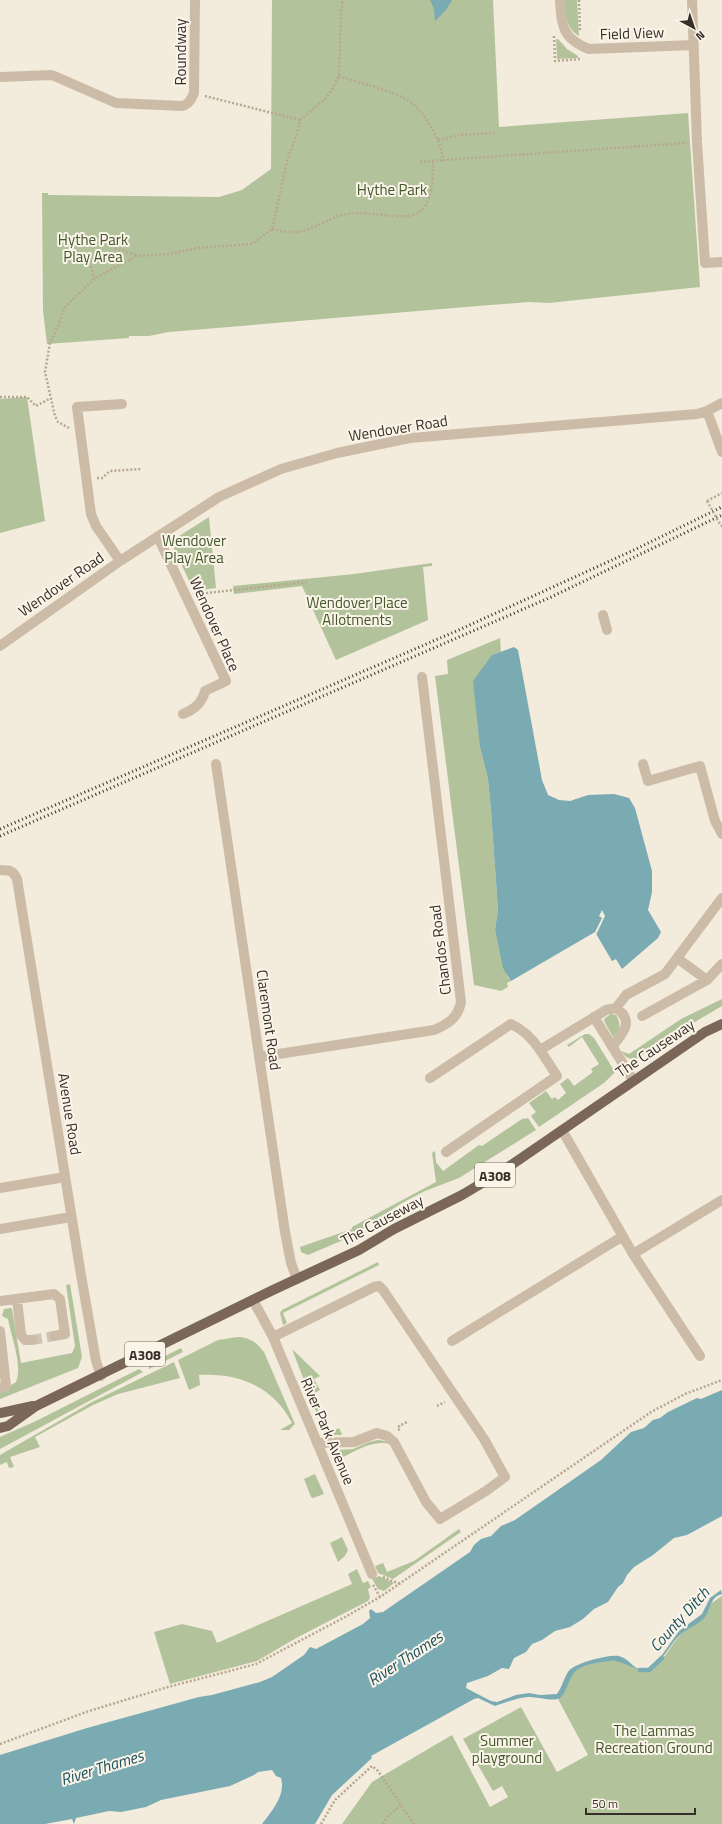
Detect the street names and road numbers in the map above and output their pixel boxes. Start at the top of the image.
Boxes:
street label: Roundway [169,18,192,86]
street label: Field View [599,20,665,46]
street label: Wendover Road [347,409,449,447]
street label: Wendover Road [13,546,109,622]
street label: Wendover Place [184,573,246,675]
street label: Chandos Road [423,904,457,996]
street label: Claremont Road [251,968,287,1072]
street label: The Causeway [611,1013,699,1083]
street label: Avenue Road [52,1071,88,1157]
road number: A308 [475,1163,515,1187]
street label: The Causeway [336,1188,428,1252]
road number: A308 [125,1342,165,1366]
street label: River Park Avenue [295,1374,361,1488]

